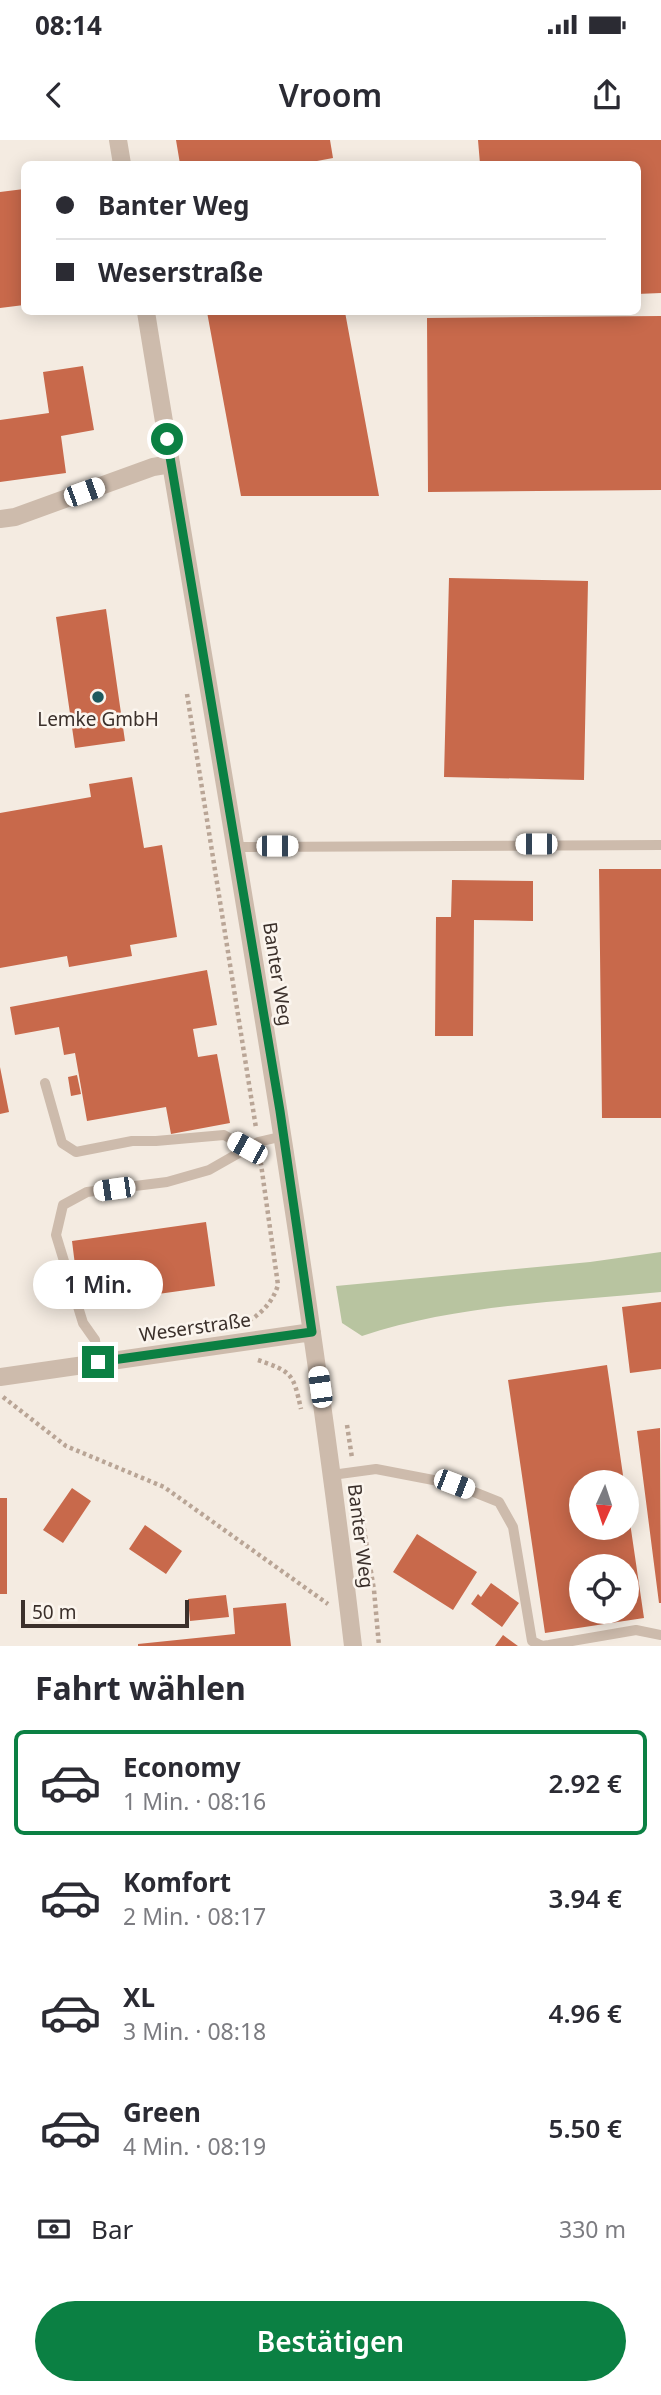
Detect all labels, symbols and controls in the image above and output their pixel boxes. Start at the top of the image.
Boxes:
text: 08:14 [35,7,102,43]
text: Vroom [279,73,382,116]
icon: back [35,76,73,114]
icon: share [588,76,626,114]
text: Banter Weg [98,187,250,223]
text: Weserstraße [98,254,263,290]
route start [151,423,183,455]
car [61,475,108,509]
marker: Lemke GmbH [90,689,106,705]
place label: Lemke GmbH [37,706,159,732]
car [516,834,558,855]
car [257,836,299,857]
street label: Banter Weg [257,920,299,1028]
car [224,1129,271,1167]
car [92,1176,137,1202]
callout: 1 Min. [33,1260,163,1310]
text: 1 Min. [64,1268,132,1300]
street label: Weserstraße [138,1306,252,1348]
route end [82,1346,114,1378]
car [307,1365,334,1409]
car [431,1467,478,1501]
north arrow [569,1470,639,1540]
map controls [569,1470,639,1624]
street label: Banter Weg [342,1482,380,1590]
button: locate [569,1554,639,1624]
scale bar [21,1597,189,1629]
text: 50 m [32,1599,76,1625]
text: Fahrt wählen [35,1666,246,1709]
text: Economy [123,1749,241,1785]
icon: car [39,1751,102,1814]
text: 2.92 € [549,1765,622,1801]
text: 1 Min. · 08:16 [123,1785,266,1817]
text: Komfort [123,1864,231,1900]
icon: car [39,1866,102,1929]
text: 3.94 € [549,1880,622,1916]
text: 2 Min. · 08:17 [123,1900,266,1932]
text: XL [123,1979,155,2015]
icon: car [39,1981,102,2044]
text: 4.96 € [549,1995,622,2031]
text: 3 Min. · 08:18 [123,2015,266,2047]
text: Green [123,2094,201,2130]
icon: car [39,2096,102,2159]
text: 5.50 € [549,2110,622,2146]
text: 4 Min. · 08:19 [123,2130,266,2162]
icon: cash [35,2210,73,2248]
text: Bar [91,2211,133,2247]
text: 330 m [559,2213,626,2245]
button: Bestätigen [35,2301,626,2381]

